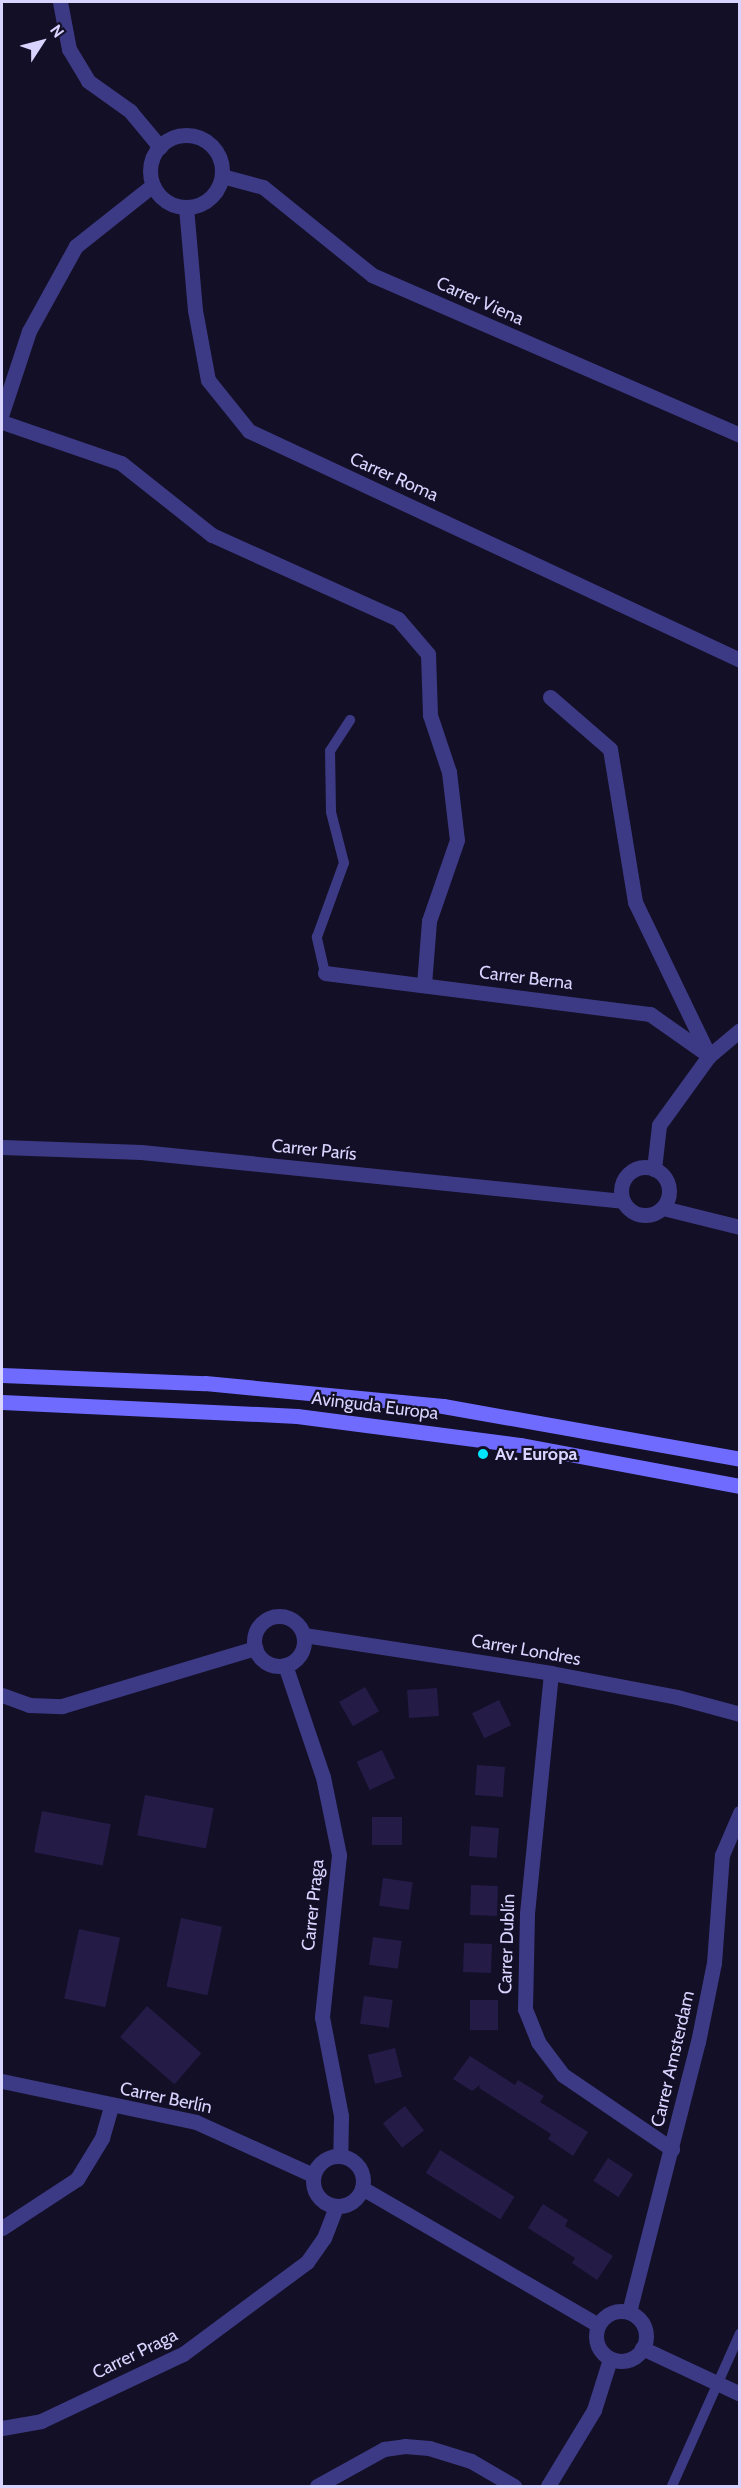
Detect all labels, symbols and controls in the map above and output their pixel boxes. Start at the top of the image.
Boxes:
north arrow [12,12,72,72]
text: N [46,21,68,41]
street label: Carrer Viena [433,272,527,330]
street label: Carrer Roma [346,448,442,506]
street label: Carrer Berna [478,962,574,994]
street label: Carrer París [270,1135,358,1165]
street label: Avinguda Europa [310,1388,440,1424]
place label: Av. Europa [495,1443,577,1465]
marker: Av. Europa [476,1447,490,1461]
street label: Carrer Londres [470,1630,582,1670]
street label: Carrer Praga [297,1858,329,1952]
street label: Carrer Dublín [494,1893,520,1995]
street label: Carrer Amsterdam [647,1989,699,2129]
street label: Carrer Berlín [118,2078,214,2118]
street label: Carrer Praga [89,2324,181,2384]

